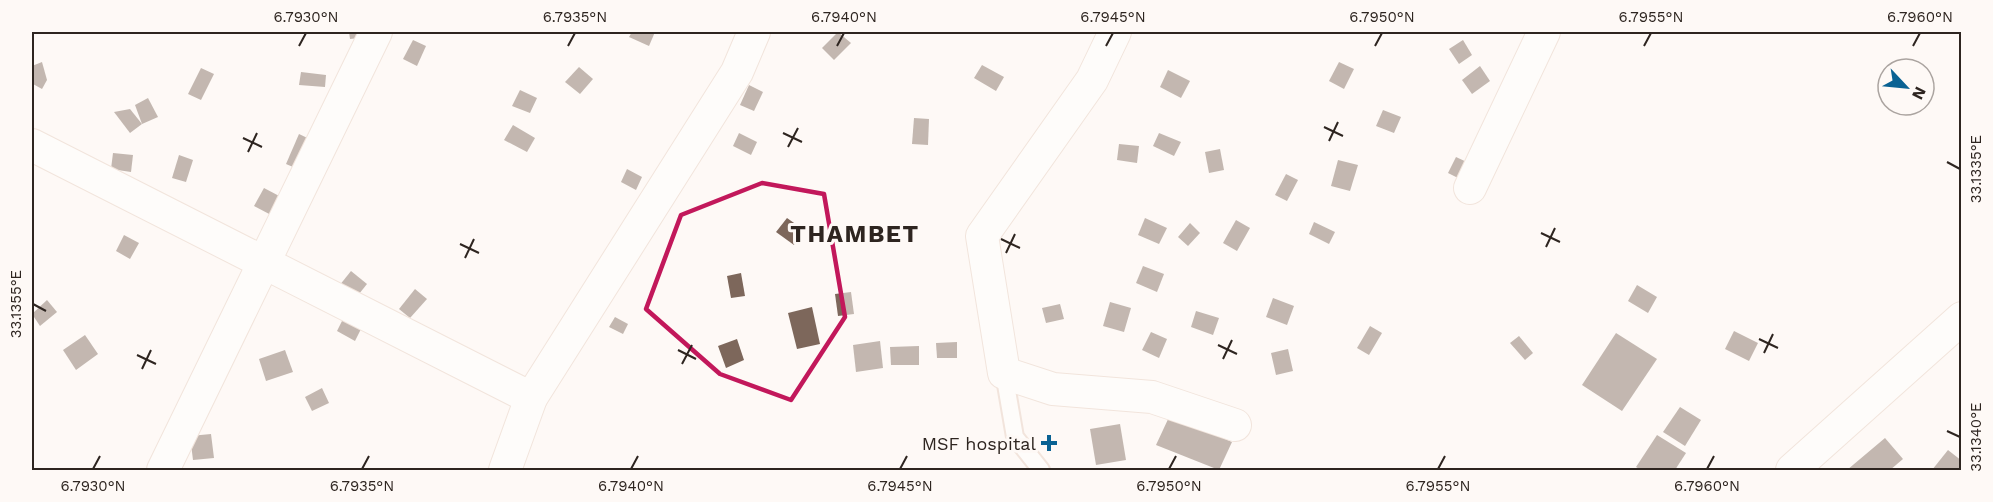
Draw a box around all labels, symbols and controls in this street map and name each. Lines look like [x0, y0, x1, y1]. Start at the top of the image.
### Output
text: 6.7930°N [273, 8, 339, 26]
text: 6.7935°N [543, 8, 607, 26]
text: 6.7940°N [811, 8, 877, 26]
text: 6.7945°N [1080, 8, 1146, 26]
text: 6.7950°N [1349, 8, 1415, 26]
text: 6.7955°N [1619, 8, 1683, 26]
text: 6.7960°N [1887, 8, 1953, 26]
north arrow [1876, 57, 1936, 117]
text: N [1908, 84, 1930, 103]
text: 33.1335°E [1967, 135, 1985, 203]
district label: THAMBET [790, 220, 920, 248]
text: 33.1355°E [7, 270, 25, 338]
text: 33.1340°E [1967, 402, 1985, 472]
place label: MSF hospital [922, 433, 1036, 454]
marker: MSF hospital [1040, 434, 1058, 452]
text: 6.7930°N [60, 477, 126, 495]
text: 6.7935°N [330, 477, 394, 495]
text: 6.7940°N [598, 477, 664, 495]
text: 6.7945°N [867, 477, 933, 495]
text: 6.7950°N [1136, 477, 1202, 495]
text: 6.7955°N [1406, 477, 1470, 495]
text: 6.7960°N [1674, 477, 1740, 495]

